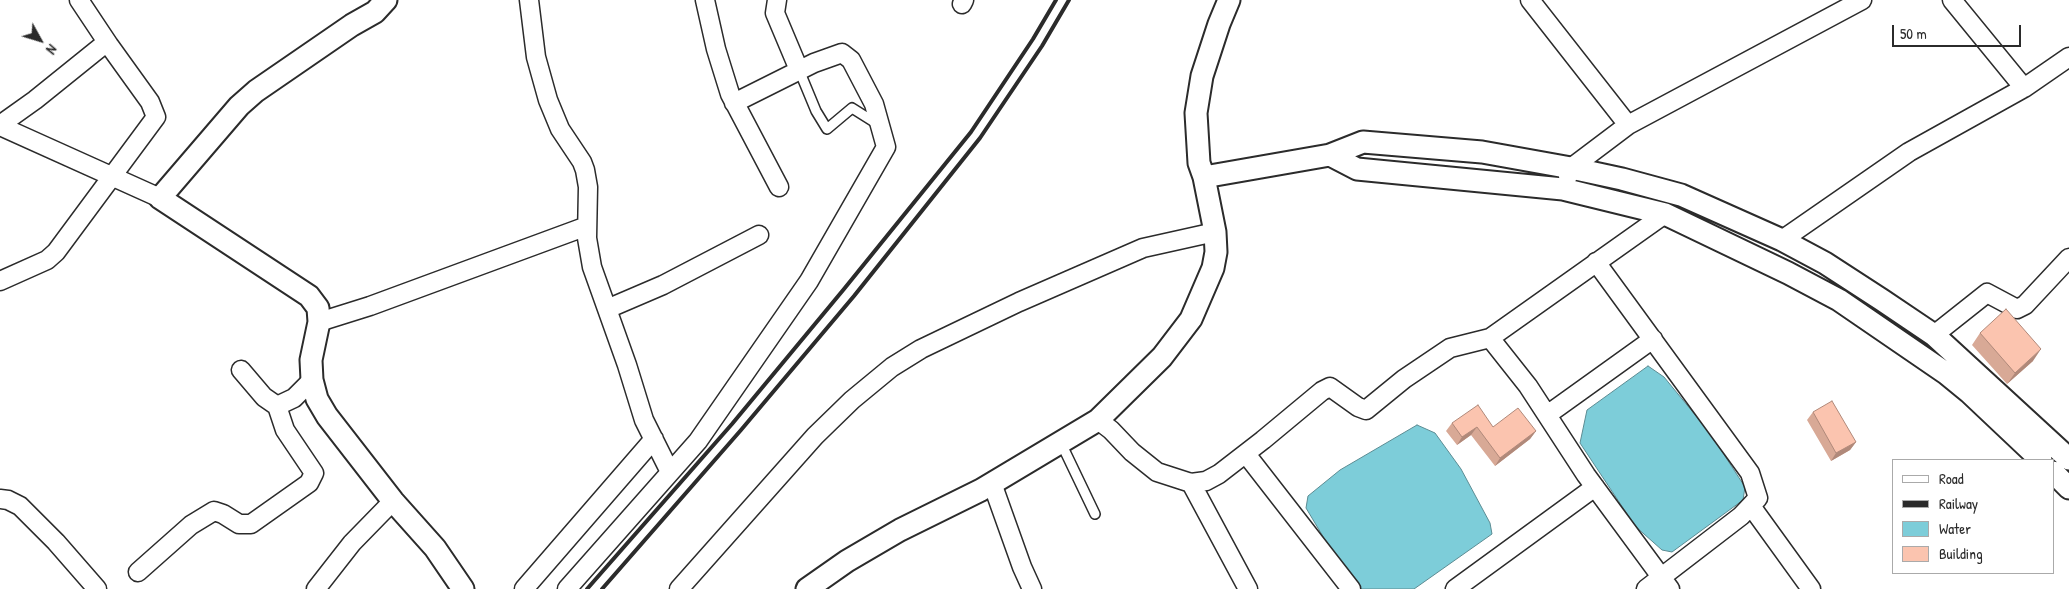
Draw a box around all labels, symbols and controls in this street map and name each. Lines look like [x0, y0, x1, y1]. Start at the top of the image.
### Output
north arrow [15, 15, 65, 65]
scale bar [1894, 15, 2023, 47]
text: 50 m [1900, 23, 1927, 44]
text: N [42, 41, 62, 59]
legend [1892, 459, 2054, 574]
text: Road [1939, 468, 1964, 489]
text: Railway [1939, 493, 1978, 514]
text: Water [1939, 518, 1971, 539]
text: Building [1939, 543, 1983, 564]

